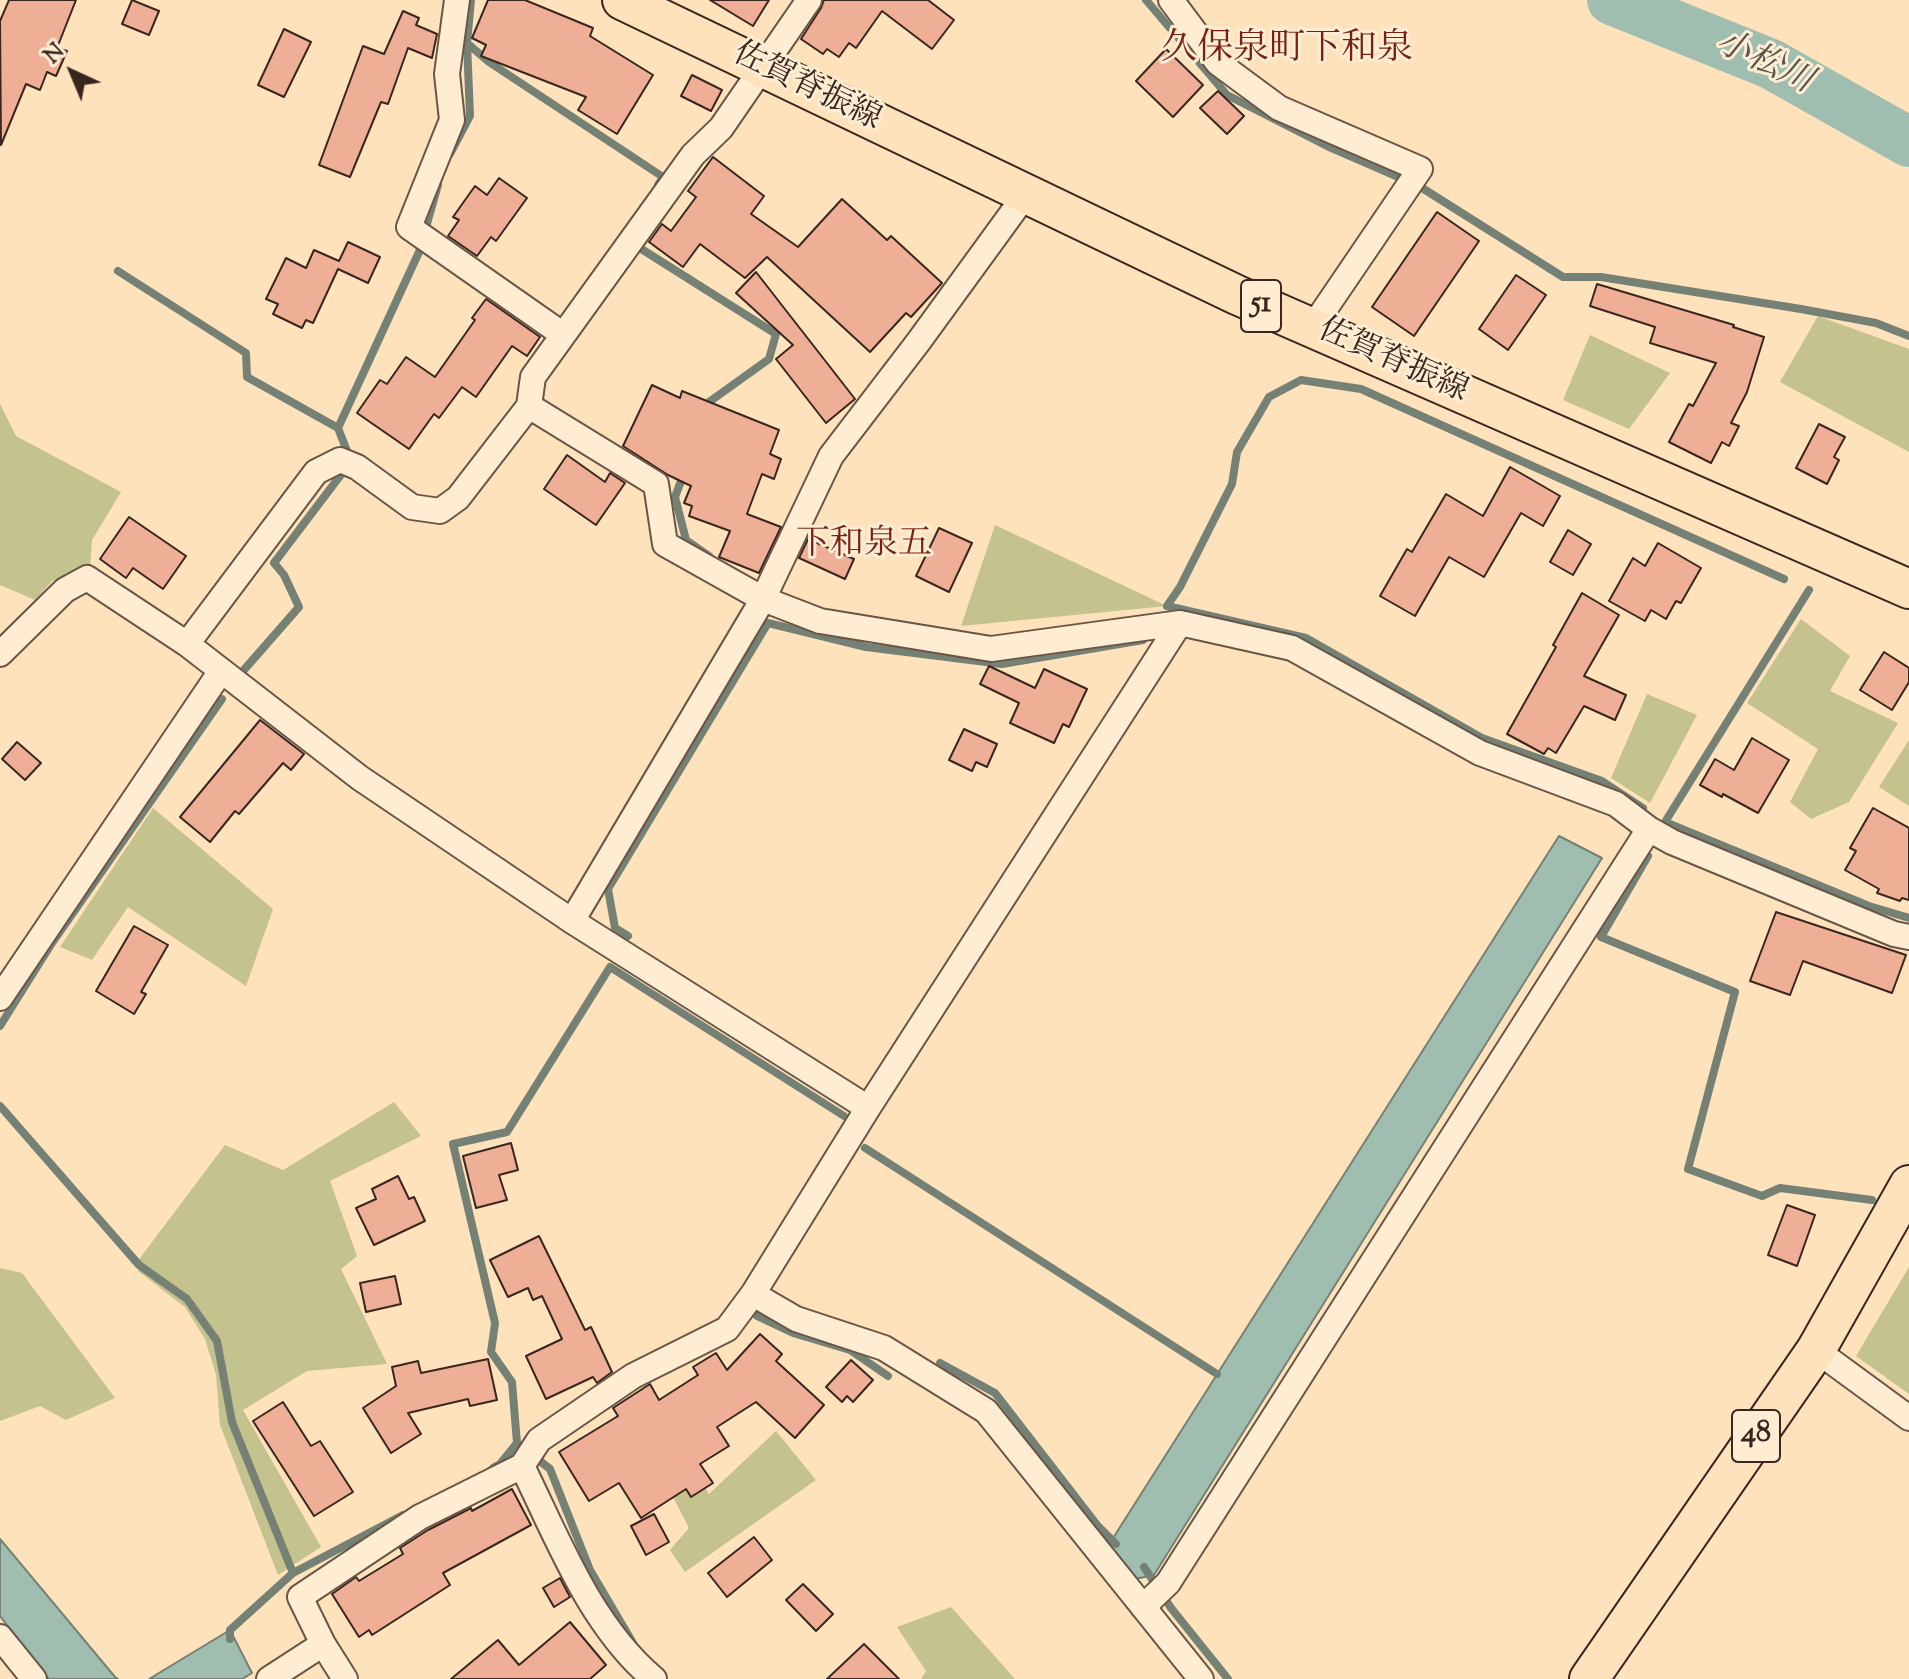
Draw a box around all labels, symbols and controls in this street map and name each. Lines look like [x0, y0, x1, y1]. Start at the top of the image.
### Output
water label: 小松川 [1708, 25, 1818, 105]
district label: 久保泉町下和泉 [1161, 30, 1413, 74]
north arrow [32, 32, 112, 112]
text: N [38, 37, 73, 72]
street label: 佐賀脊振線 [726, 37, 886, 141]
road number: 51 [1241, 280, 1281, 332]
street label: 佐賀脊振線 [1311, 313, 1473, 413]
district label: 下和泉五 [796, 527, 932, 567]
road number: 48 [1732, 1410, 1780, 1462]

